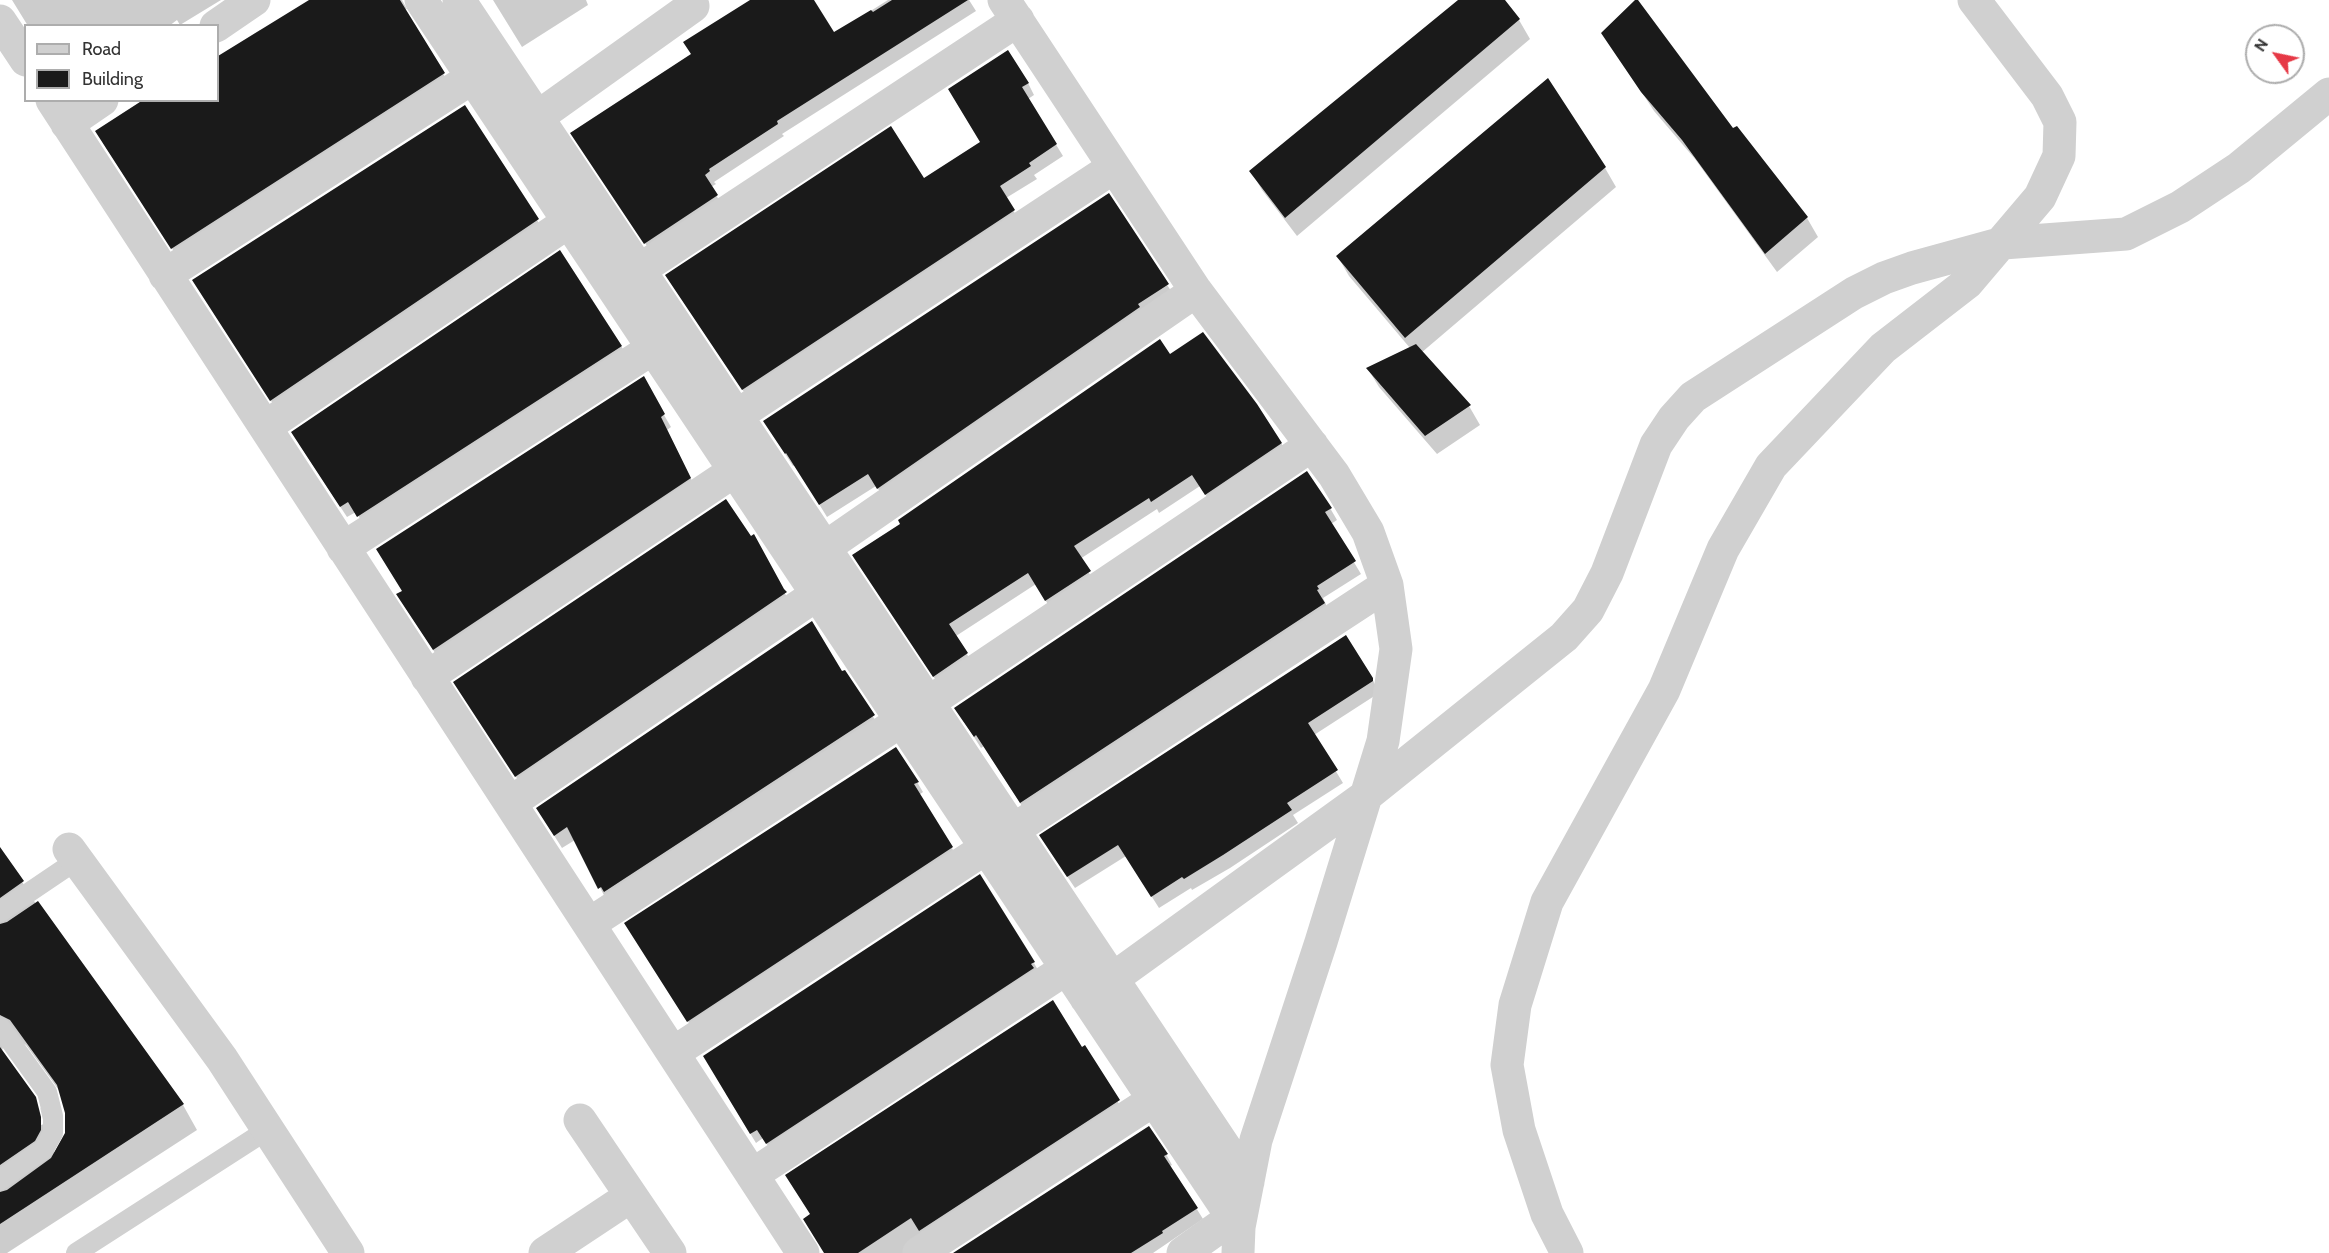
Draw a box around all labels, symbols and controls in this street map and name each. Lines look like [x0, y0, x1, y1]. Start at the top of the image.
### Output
legend [24, 24, 219, 102]
north arrow [2245, 24, 2305, 84]
text: N [2250, 35, 2272, 55]
text: Road [82, 38, 121, 60]
text: Building [82, 68, 143, 90]

